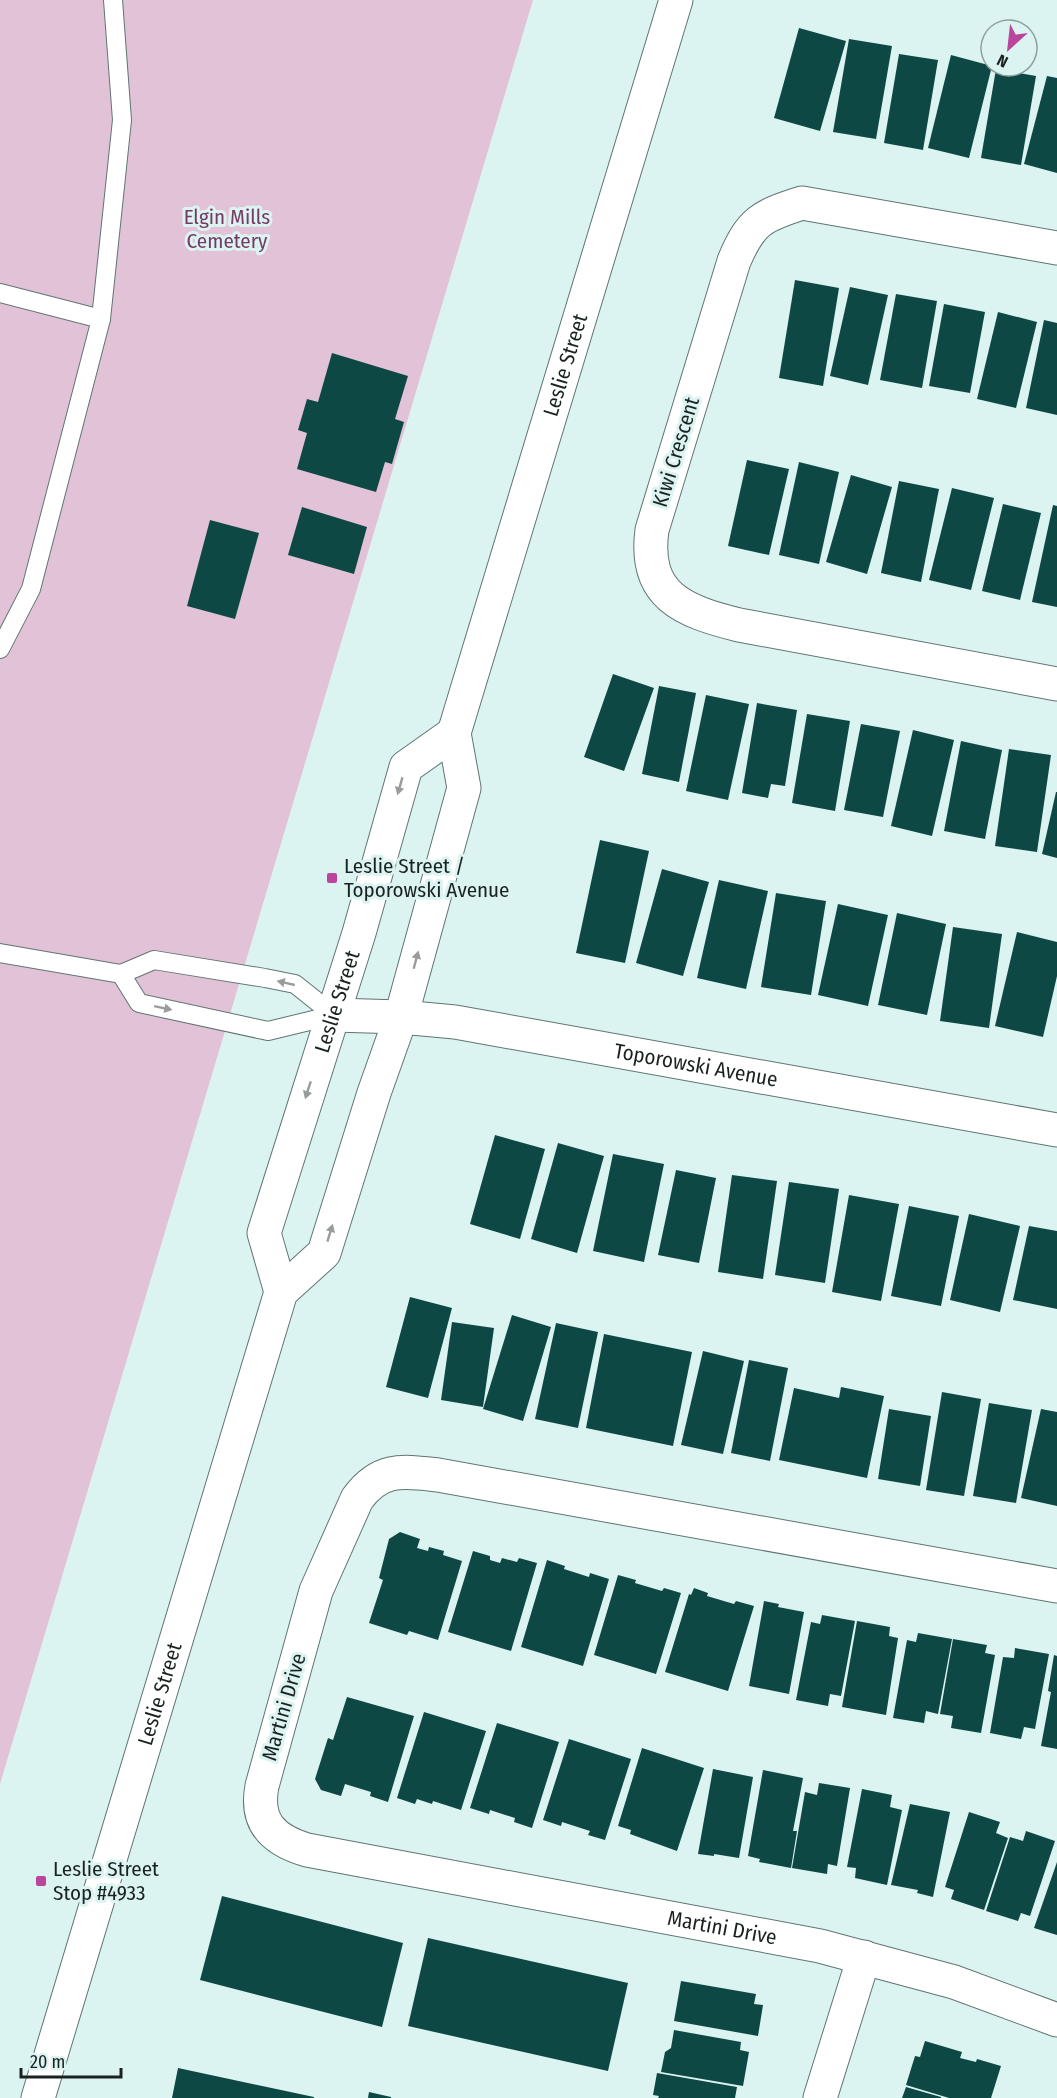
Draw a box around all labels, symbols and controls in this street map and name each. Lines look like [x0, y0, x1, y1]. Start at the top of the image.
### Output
north arrow [979, 18, 1039, 78]
text: N [994, 50, 1011, 72]
park label: Elgin Mills Cemetery [184, 204, 270, 254]
street label: Leslie Street [538, 310, 593, 420]
street label: Kiwi Crescent [647, 394, 705, 510]
one-way arrow [395, 777, 404, 795]
place label: Leslie Street / Toporowski Avenue [344, 853, 509, 903]
marker: Leslie Street / Toporowski Avenue [325, 871, 339, 885]
street label: Leslie Street [309, 947, 366, 1056]
one-way arrow [411, 951, 421, 969]
one-way arrow [277, 977, 295, 987]
one-way arrow [153, 1004, 172, 1014]
street label: Toporowski Avenue [612, 1038, 780, 1093]
one-way arrow [303, 1081, 312, 1099]
one-way arrow [326, 1224, 335, 1242]
street label: Leslie Street [132, 1639, 188, 1748]
street label: Martini Drive [256, 1650, 312, 1764]
place label: Leslie Street Stop #4933 [53, 1856, 159, 1906]
marker: Leslie Street Stop #4933 [34, 1874, 48, 1888]
street label: Martini Drive [665, 1905, 779, 1951]
scale bar [21, 2041, 122, 2079]
text: 20 m [30, 2051, 65, 2073]

